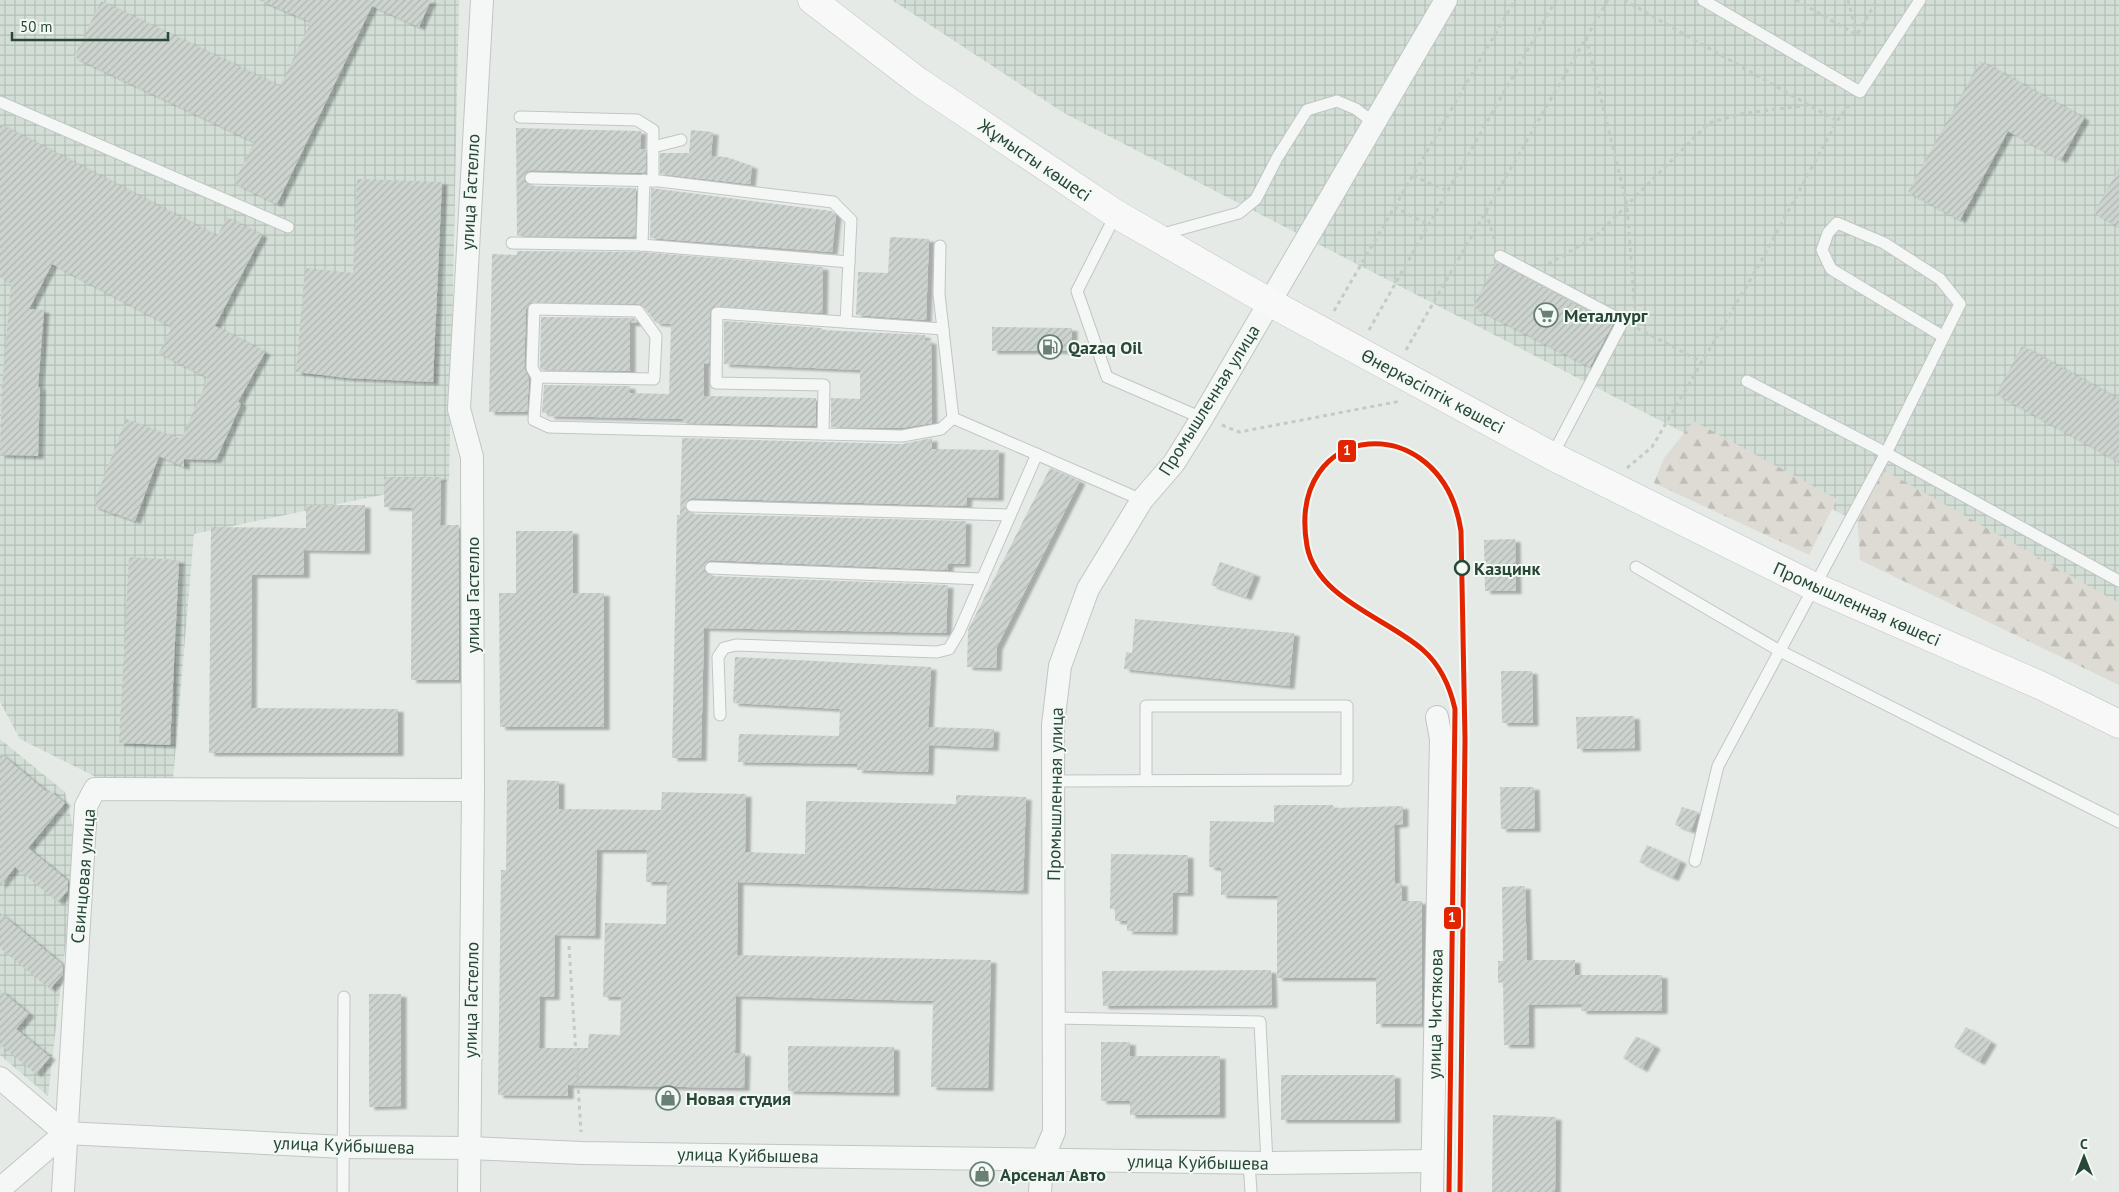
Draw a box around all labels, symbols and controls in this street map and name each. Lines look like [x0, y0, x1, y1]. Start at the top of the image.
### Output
scale bar [12, 10, 169, 42]
text: 50 m [20, 17, 53, 36]
street label: Жұмысты көшесі [973, 113, 1096, 206]
street label: улица Гастелло [455, 133, 485, 251]
supermarket icon: Металлург [1533, 302, 1559, 328]
place label: Металлург [1564, 304, 1648, 327]
street label: Промышленная улица [1153, 320, 1265, 480]
fuel station icon: Qazaq Oil [1037, 334, 1063, 360]
place label: Qazaq Oil [1068, 336, 1143, 359]
street label: Өнеркәсіптік көшесі [1357, 343, 1509, 439]
line badge: 1 [1337, 439, 1357, 463]
text: 1 [1343, 441, 1351, 459]
street label: улица Гастелло [461, 537, 484, 653]
place label: Казцинк [1474, 557, 1540, 580]
street label: Промышленная көшесі [1770, 557, 1944, 651]
marker: Казцинк [1454, 560, 1470, 576]
street label: Промышленная улица [1042, 707, 1068, 881]
street label: Свинцовая улица [66, 808, 100, 944]
line badge: 1 [1443, 906, 1462, 930]
text: 1 [1448, 908, 1456, 926]
street label: улица Гастелло [458, 941, 484, 1059]
street label: улица Чистякова [1422, 948, 1448, 1080]
shop icon: Новая студия [655, 1085, 681, 1111]
place label: Новая студия [686, 1087, 791, 1110]
street label: улица Куйбышева [273, 1131, 415, 1159]
north arrow [2059, 1132, 2109, 1182]
text: С [2080, 1135, 2088, 1153]
street label: улица Куйбышева [677, 1142, 819, 1168]
street label: улица Куйбышева [1127, 1149, 1269, 1175]
shop icon: Арсенал Авто [969, 1161, 995, 1187]
place label: Арсенал Авто [1000, 1163, 1106, 1186]

